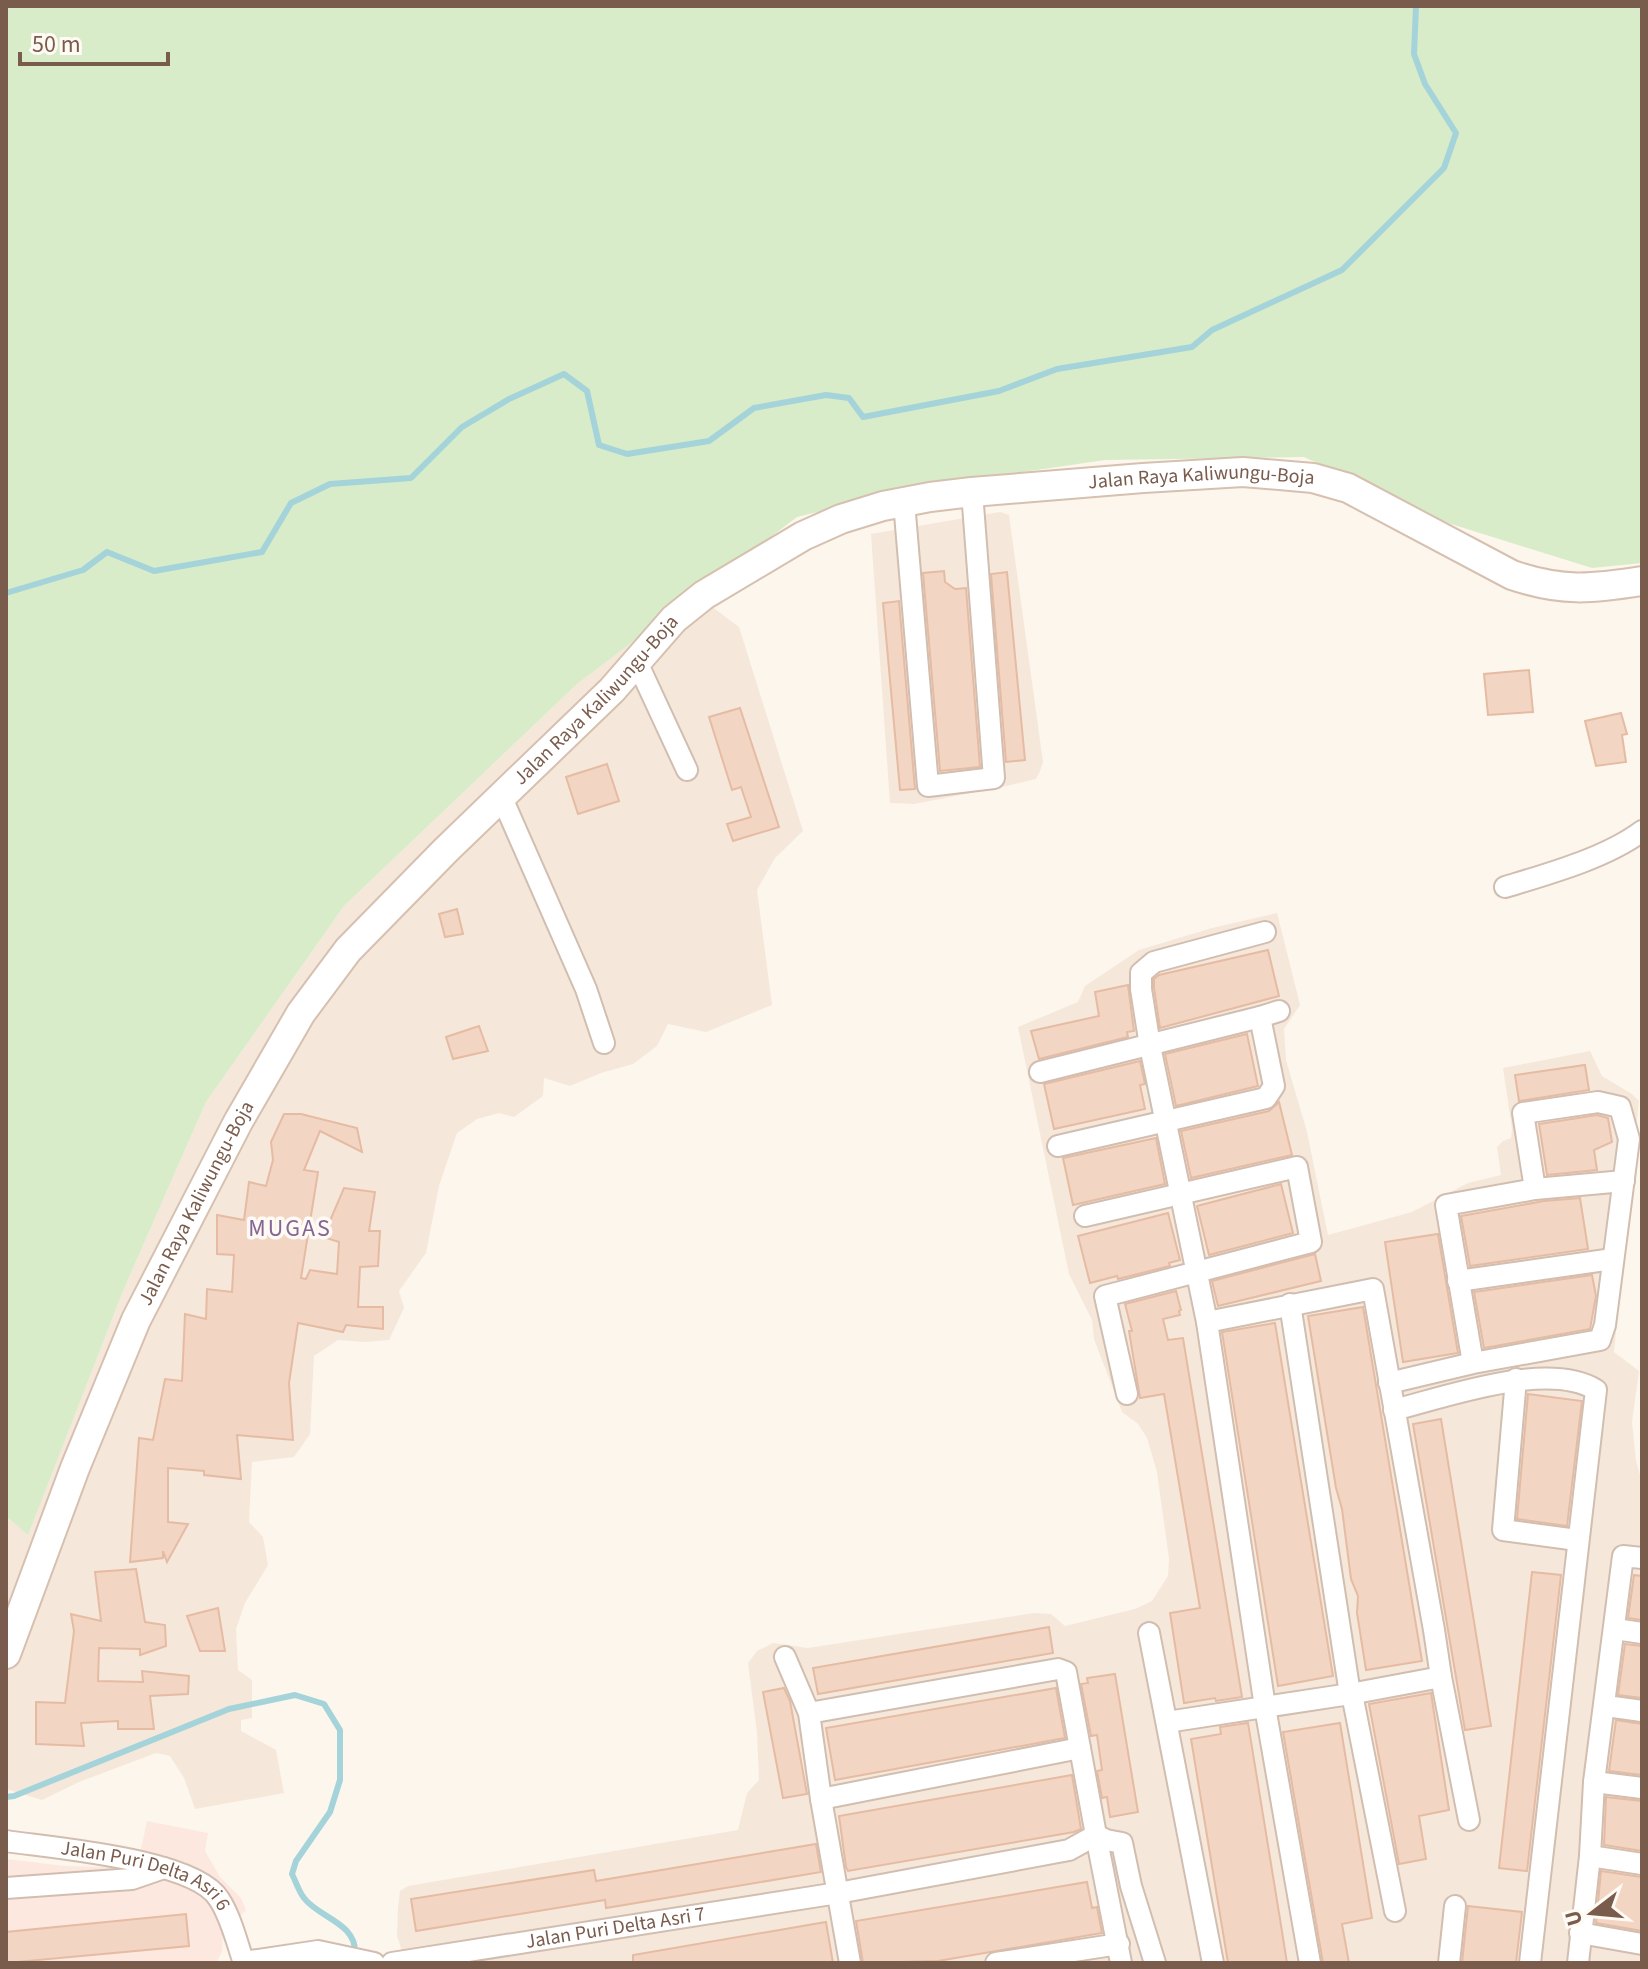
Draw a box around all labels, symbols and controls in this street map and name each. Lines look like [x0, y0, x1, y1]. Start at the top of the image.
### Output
scale bar [20, 16, 168, 66]
text: 50 m [32, 27, 81, 62]
street label: Jalan Raya Kaliwungu-Boja [1087, 458, 1316, 496]
street label: Jalan Raya Kaliwungu-Boja [507, 609, 685, 792]
street label: Jalan Raya Kaliwungu-Boja [132, 1096, 261, 1310]
district label: MUGAS [248, 1211, 332, 1246]
street label: Jalan Puri Delta Asri 6 [59, 1834, 237, 1916]
north arrow [1552, 1873, 1632, 1953]
street label: Jalan Puri Delta Asri 7 [524, 1900, 707, 1956]
text: U [1556, 1907, 1591, 1930]

